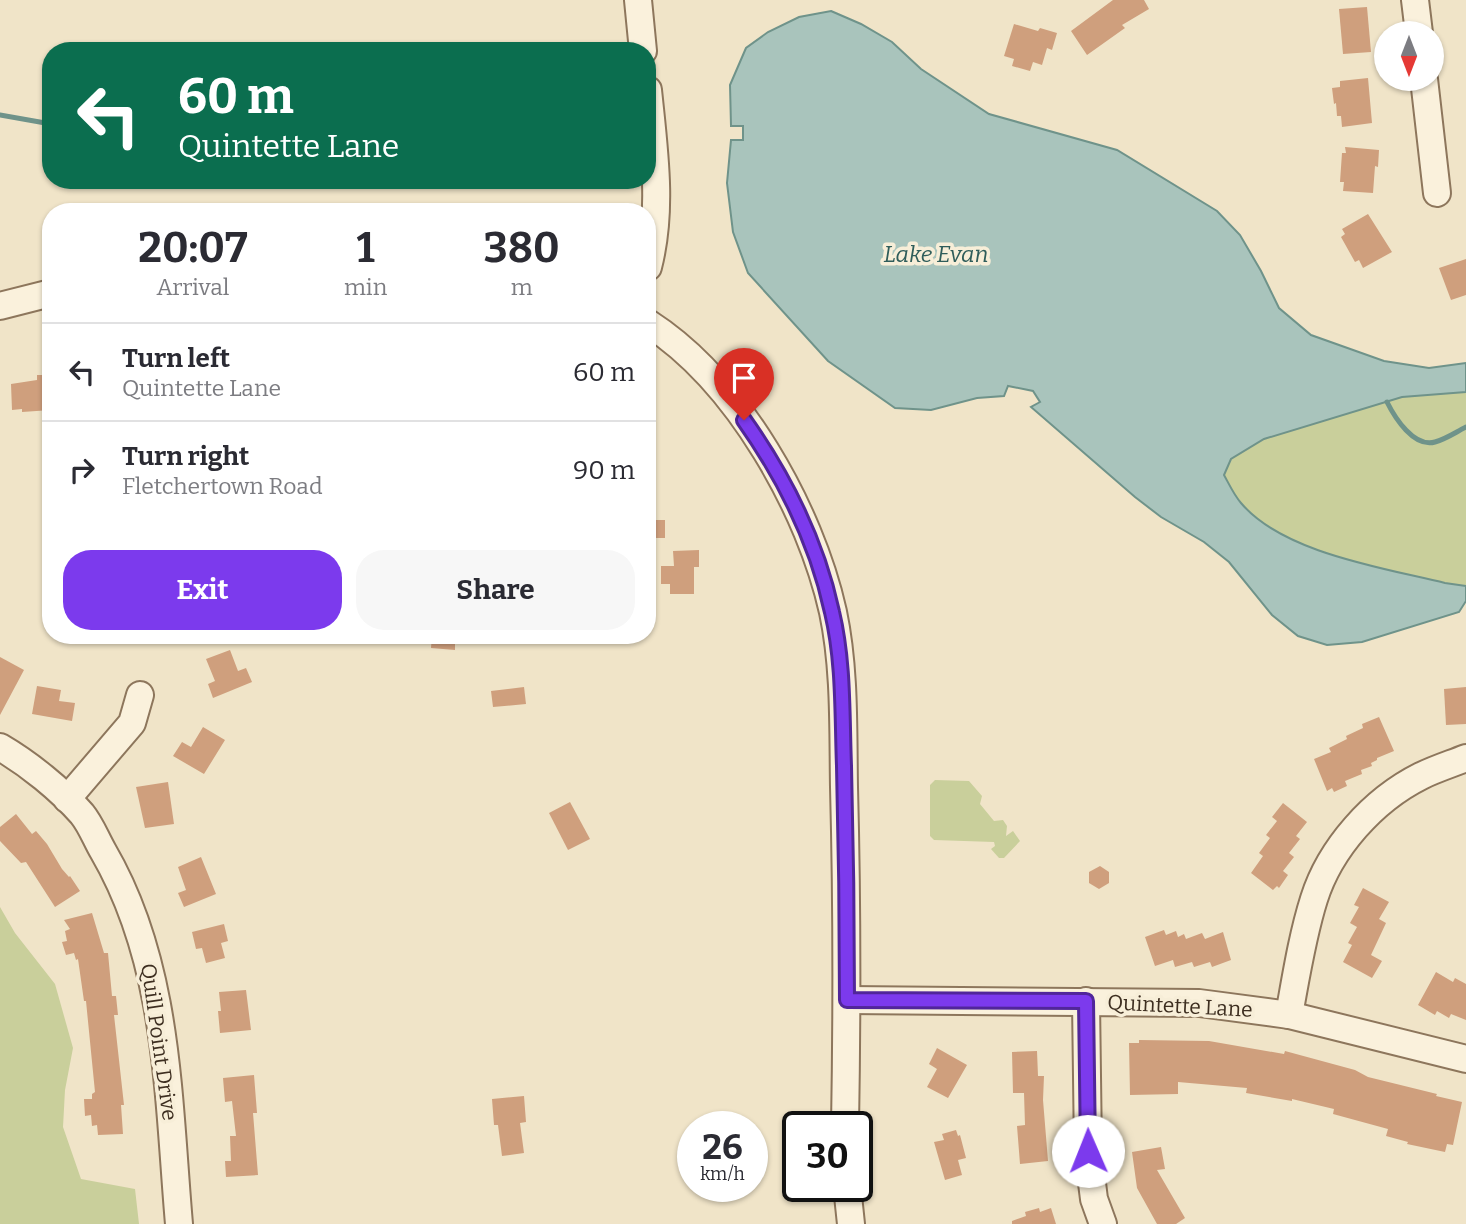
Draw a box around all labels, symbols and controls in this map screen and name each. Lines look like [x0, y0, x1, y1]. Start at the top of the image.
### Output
north arrow [1374, 21, 1444, 91]
map controls [1374, 21, 1444, 91]
text: 60 m [178, 67, 294, 126]
icon: left [63, 70, 154, 161]
text: Quintette Lane [178, 127, 399, 165]
text: 20:07 [138, 223, 248, 273]
text: 1 [357, 223, 375, 273]
text: 380 [484, 223, 560, 273]
water label: Lake Evan [883, 240, 989, 268]
text: Arrival [157, 273, 229, 301]
text: min [344, 273, 387, 301]
text: m [511, 273, 533, 301]
text: Turn left [122, 343, 230, 374]
pin [714, 348, 774, 420]
icon: left [63, 353, 101, 391]
text: 60 m [573, 357, 635, 388]
icon: arrive [725, 359, 763, 397]
text: Quintette Lane [122, 374, 281, 402]
text: Turn right [122, 441, 249, 472]
icon: right [63, 451, 101, 489]
text: 90 m [573, 455, 635, 486]
text: Fletchertown Road [122, 472, 323, 500]
button: Exit [63, 550, 342, 630]
button: Share [356, 550, 635, 630]
street label: Quill Point Drive [135, 962, 183, 1122]
street label: Quintette Lane [1107, 989, 1253, 1023]
speed limit sign: 30 [782, 1111, 873, 1202]
position arrow [1051, 1114, 1125, 1188]
text: 26 [702, 1126, 743, 1168]
text: km/h [700, 1163, 745, 1185]

